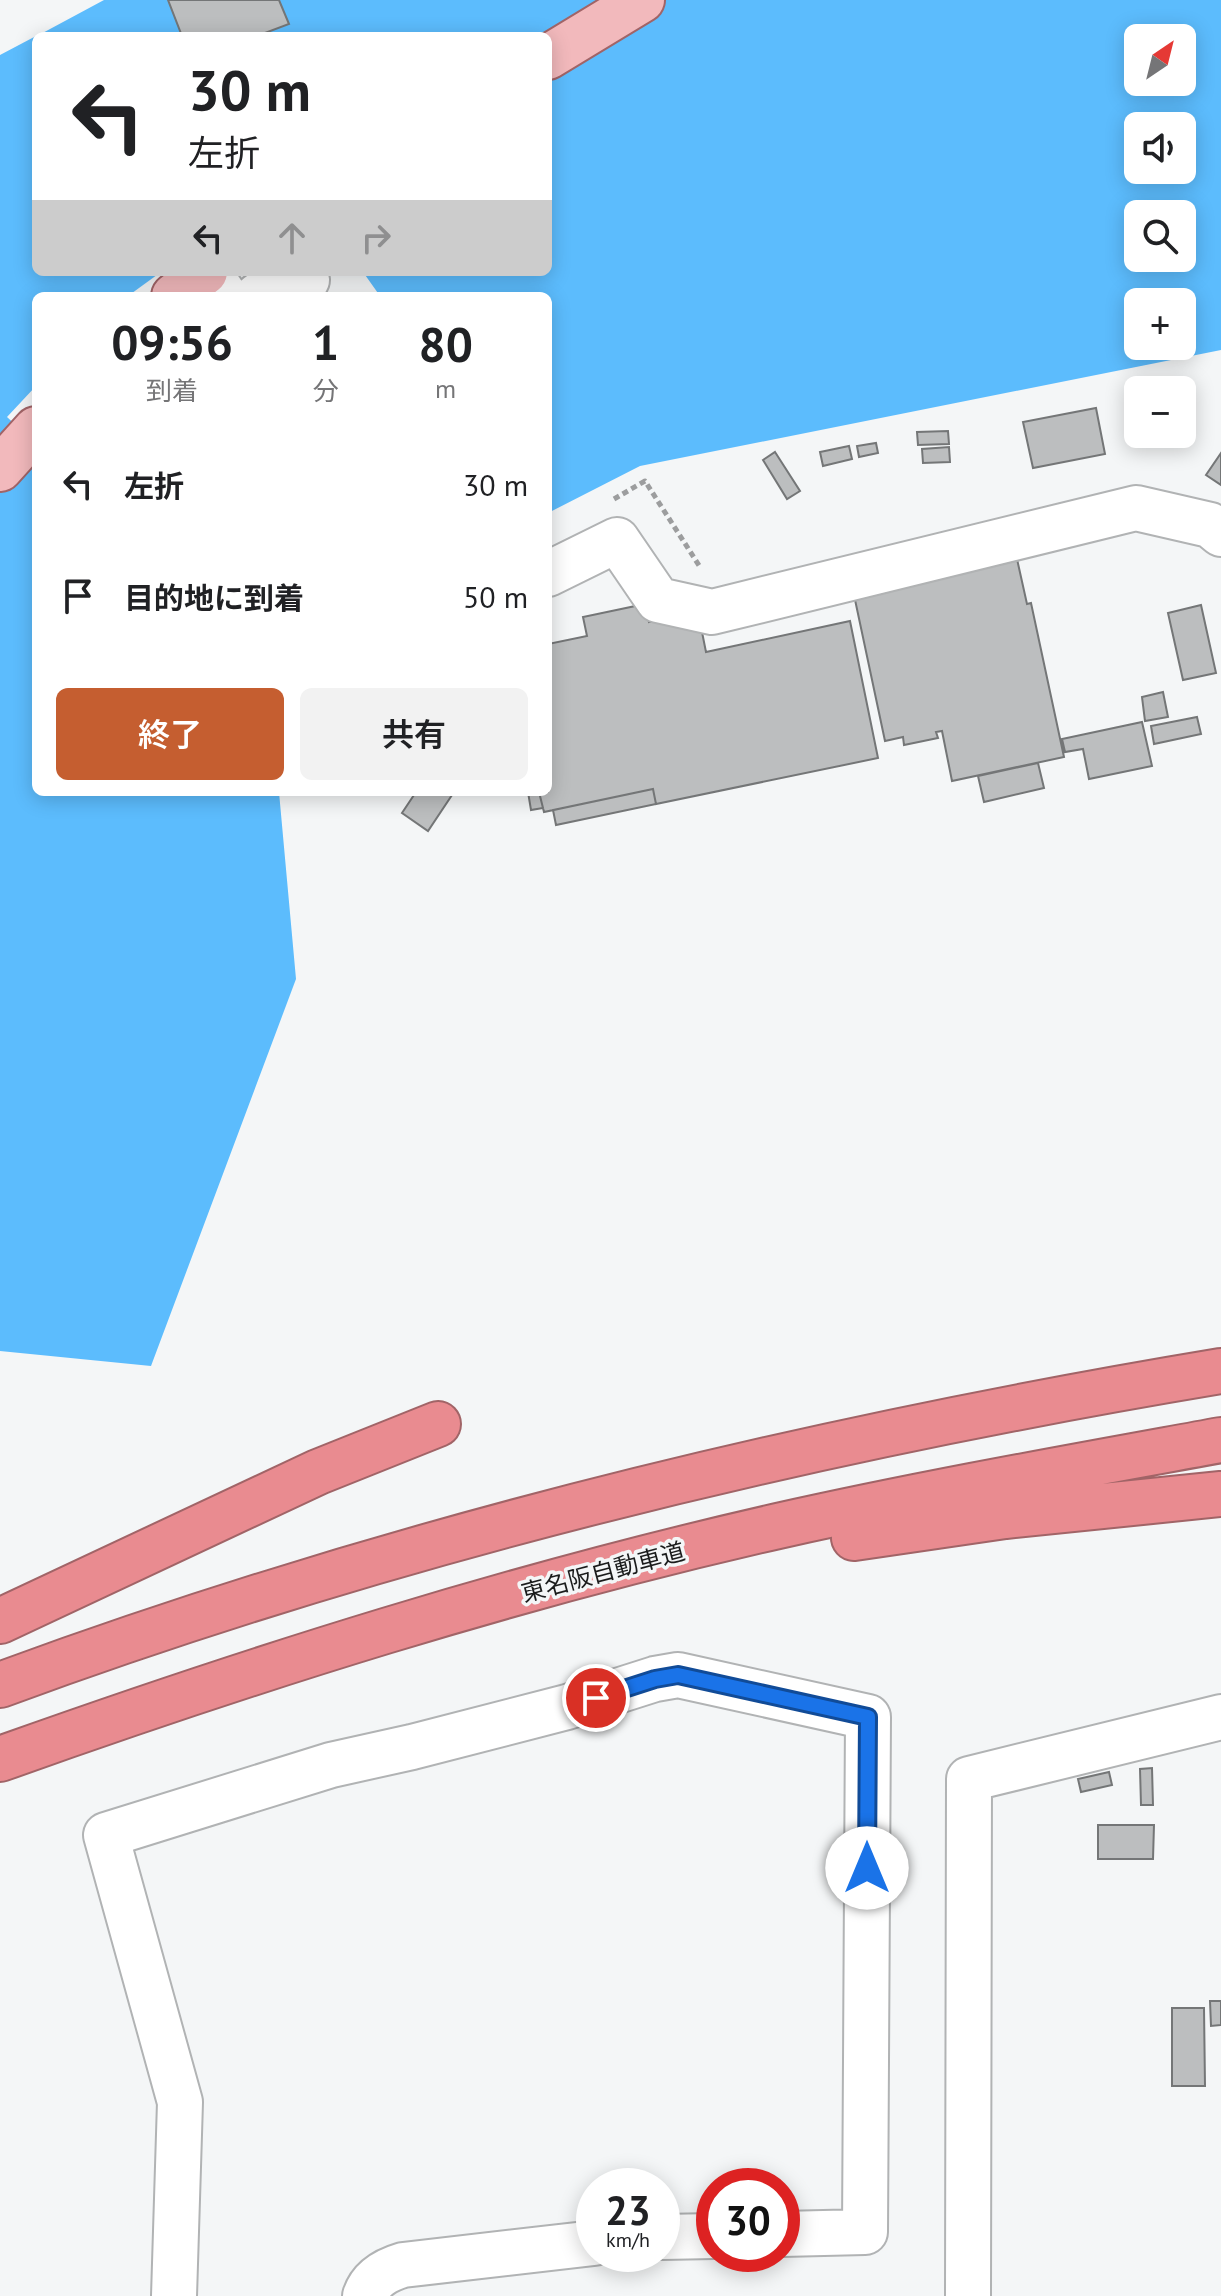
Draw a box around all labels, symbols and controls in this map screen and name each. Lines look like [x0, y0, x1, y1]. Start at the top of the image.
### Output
north arrow [1124, 24, 1196, 96]
map controls [1124, 24, 1196, 448]
text: 30 m [188, 54, 311, 126]
icon: left [56, 64, 160, 168]
button: sound [1124, 112, 1196, 184]
text: 左折 [188, 129, 260, 176]
button: search [1124, 200, 1196, 272]
icon: left [186, 216, 230, 260]
icon: ahead [270, 216, 314, 260]
icon: right [354, 216, 398, 260]
button: + [1124, 288, 1196, 360]
text: 09:56 [111, 311, 233, 373]
text: 1 [312, 311, 339, 373]
text: 80 [418, 313, 473, 375]
text: m [435, 372, 456, 405]
text: 到着 [146, 374, 198, 407]
text: 分 [313, 374, 339, 407]
button: − [1124, 376, 1196, 448]
icon: left [56, 462, 100, 506]
text: 30 m [463, 465, 528, 504]
text: 左折 [124, 466, 184, 505]
icon: arrive [56, 574, 100, 618]
text: 50 m [463, 577, 528, 616]
text: 目的地に到着 [124, 578, 304, 617]
button: 終了 [56, 688, 284, 780]
button: 共有 [300, 688, 528, 780]
street label: 東名阪自動車道 [518, 1535, 688, 1609]
pin [562, 1664, 630, 1732]
icon: arrive [574, 1676, 618, 1720]
position arrow [825, 1826, 909, 1910]
speed limit sign: 30 [696, 2168, 800, 2272]
text: 23 [605, 2184, 651, 2236]
text: km/h [606, 2227, 650, 2253]

